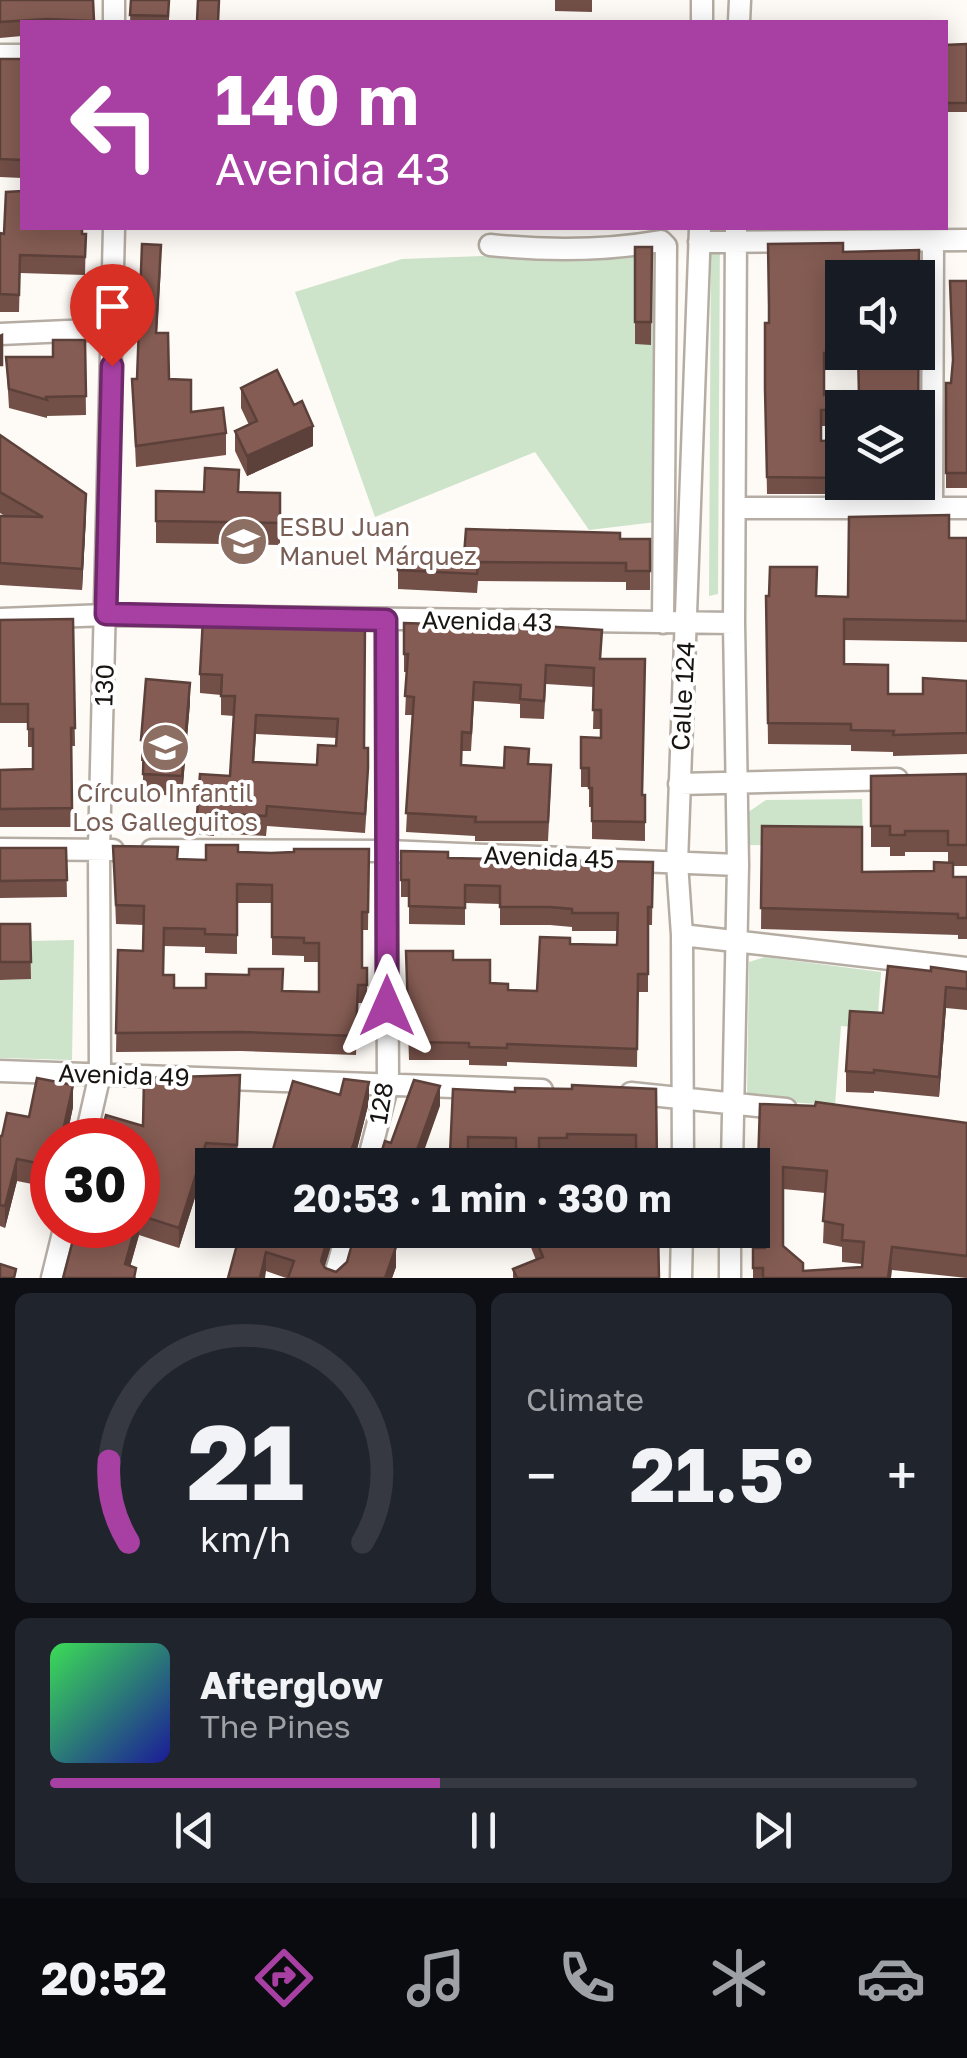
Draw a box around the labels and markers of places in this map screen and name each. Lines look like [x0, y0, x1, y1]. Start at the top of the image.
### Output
pin [70, 264, 155, 367]
place label: ESBU Juan Manuel Márquez [279, 511, 477, 571]
school or university icon: ESBU Juan Manuel Márquez [218, 515, 270, 567]
school or university icon: Círculo Infantil Los Galleguitos [139, 721, 191, 773]
place label: Círculo Infantil Los Galleguitos [72, 777, 258, 837]

